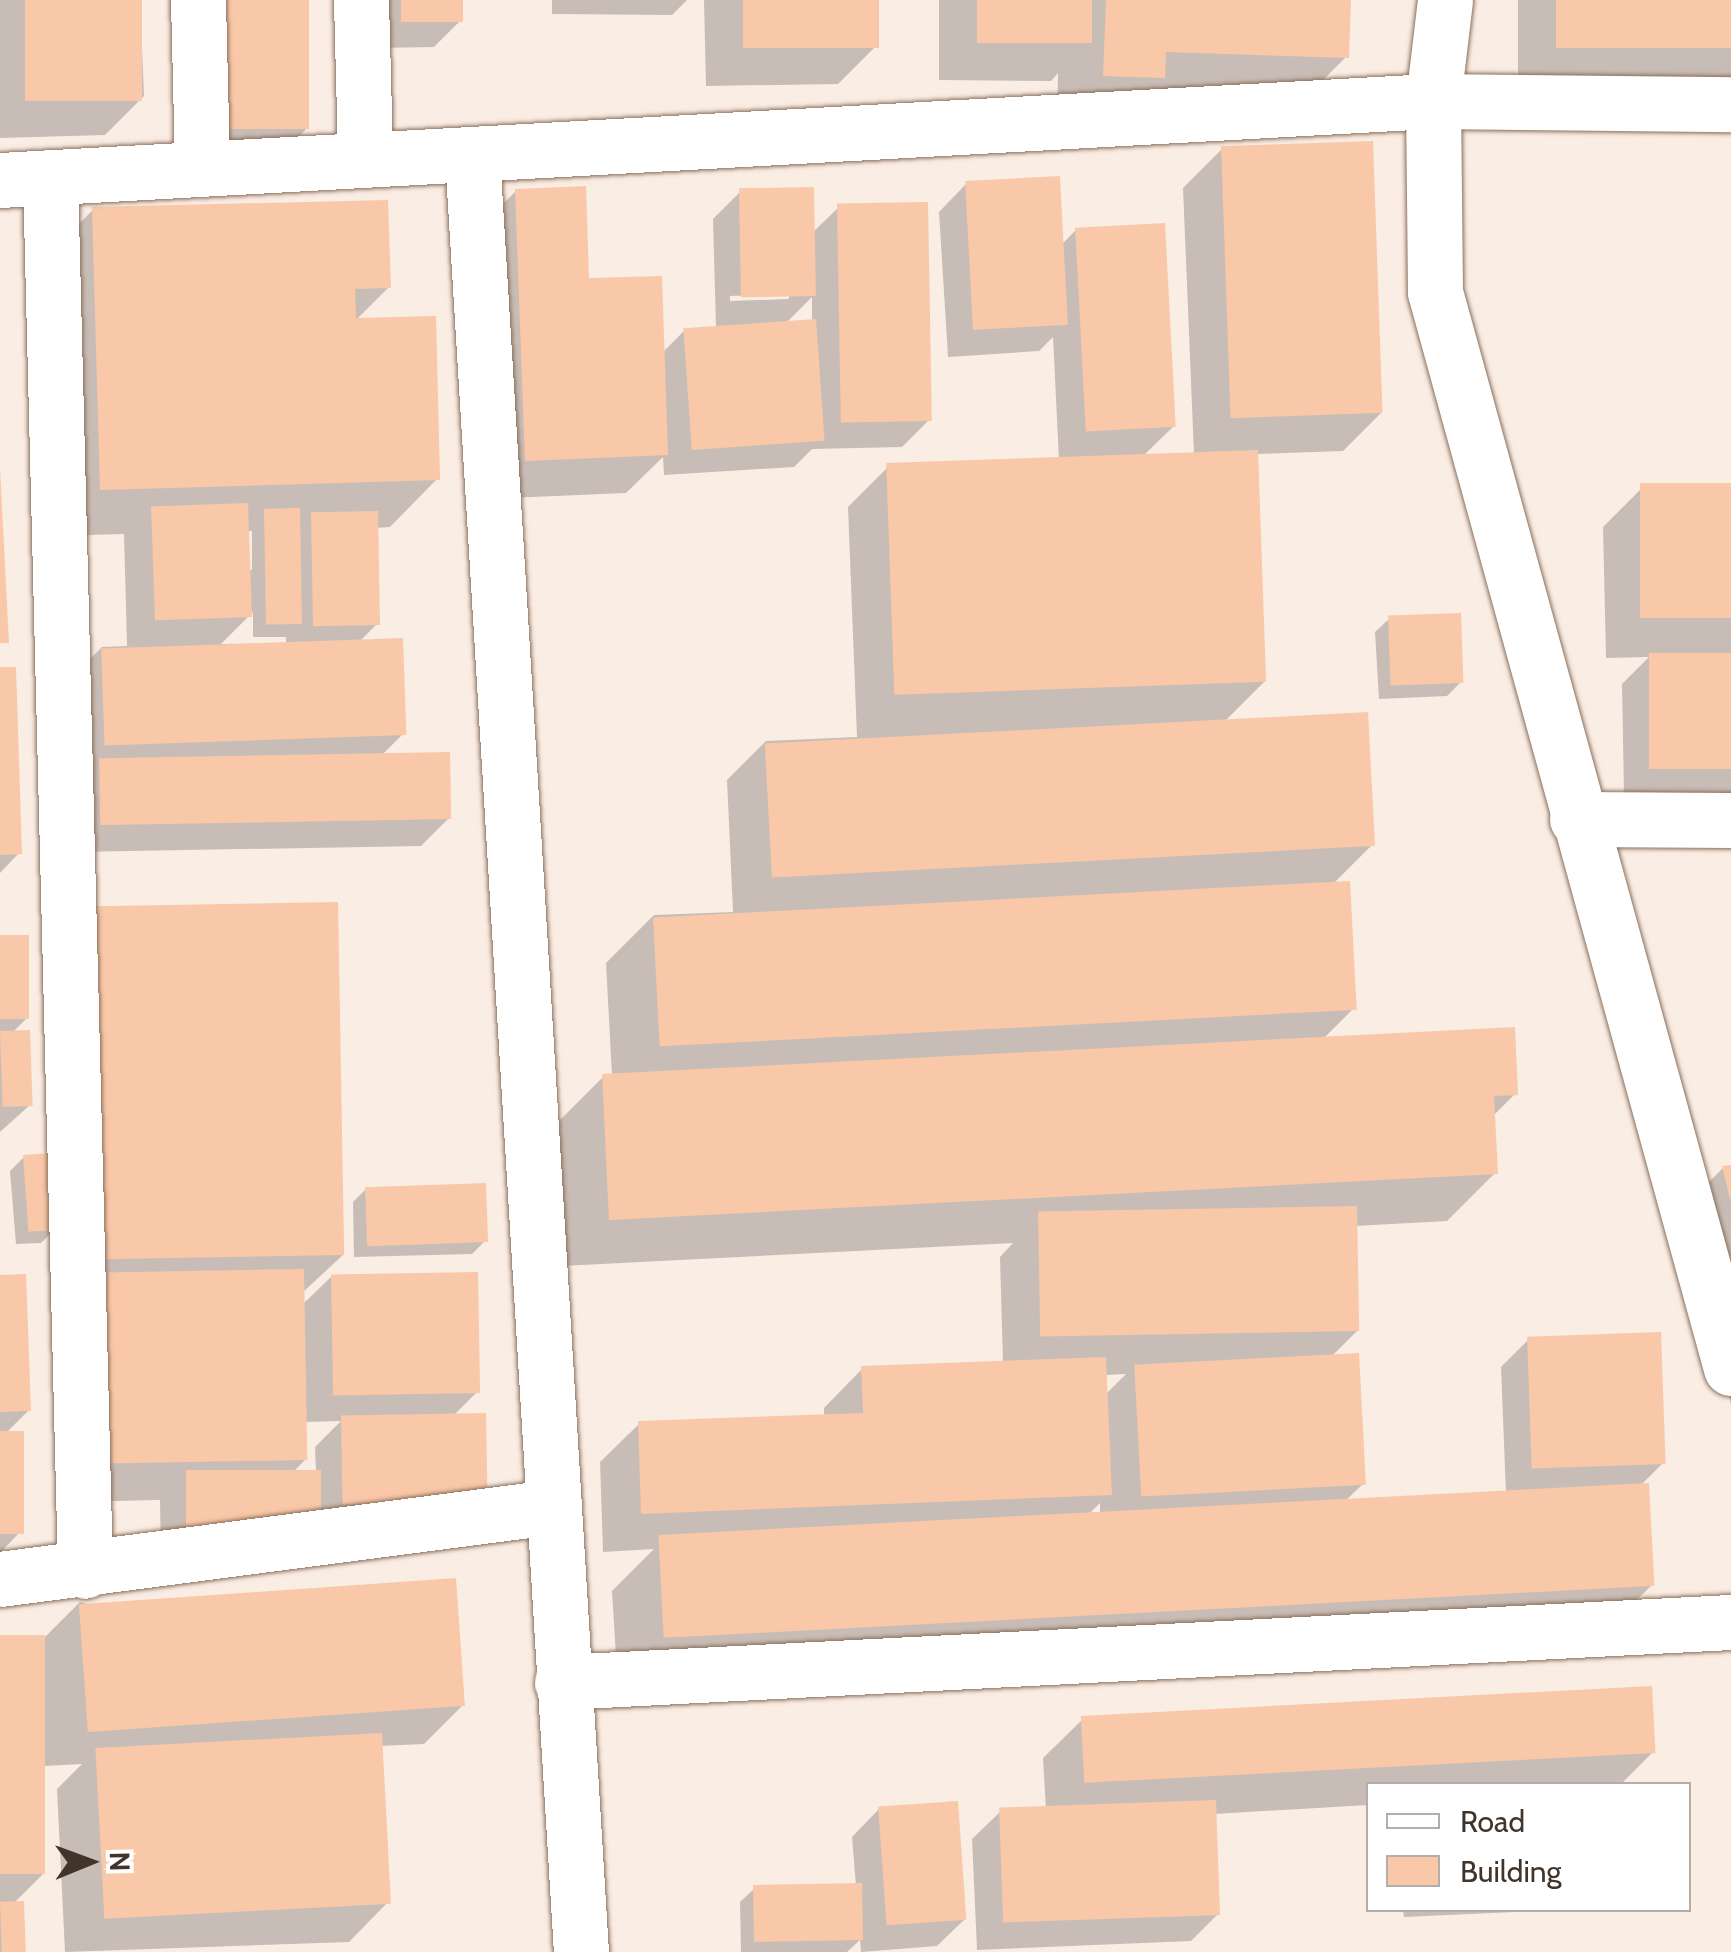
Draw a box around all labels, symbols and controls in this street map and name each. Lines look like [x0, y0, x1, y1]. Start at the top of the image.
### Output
legend [1366, 1782, 1691, 1912]
text: Road [1460, 1803, 1525, 1840]
north arrow [40, 1812, 140, 1912]
text: N [103, 1851, 137, 1872]
text: Building [1460, 1853, 1562, 1890]

